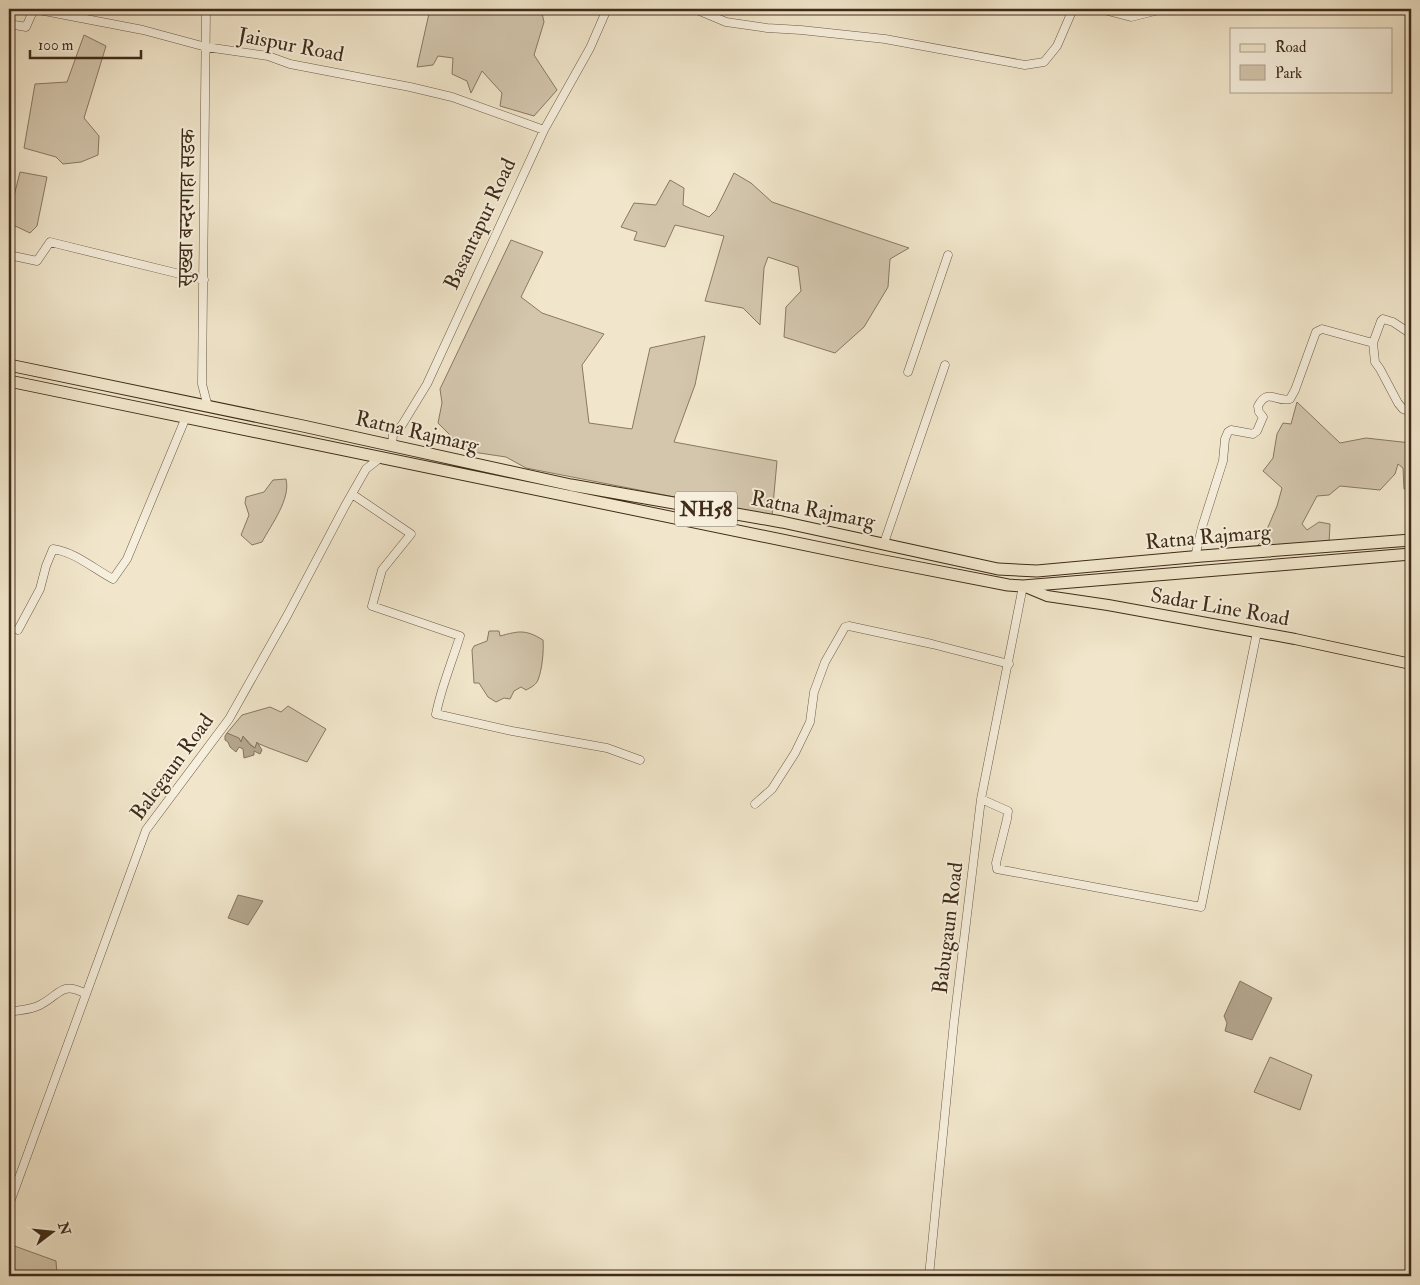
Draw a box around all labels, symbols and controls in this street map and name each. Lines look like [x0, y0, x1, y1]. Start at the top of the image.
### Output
street label: Jaispur Road [235, 21, 347, 69]
scale bar [30, 28, 141, 60]
legend [1230, 28, 1392, 92]
text: 100 m [38, 36, 74, 55]
text: Road [1275, 38, 1307, 57]
text: Park [1275, 64, 1302, 83]
street label: सुख्खा बन्दरगाहा सडक [172, 128, 202, 288]
street label: Basantapur Road [438, 153, 523, 294]
street label: Ratna Rajmarg [353, 405, 482, 459]
street label: Ratna Rajmarg [749, 485, 878, 535]
road number: NH58 [675, 492, 737, 526]
street label: Ratna Rajmarg [1144, 518, 1273, 556]
street label: Sadar Line Road [1149, 582, 1292, 633]
street label: Balegaun Road [124, 708, 220, 826]
street label: Babugaun Road [927, 860, 970, 995]
north arrow [28, 1208, 78, 1258]
text: N [54, 1219, 74, 1237]

